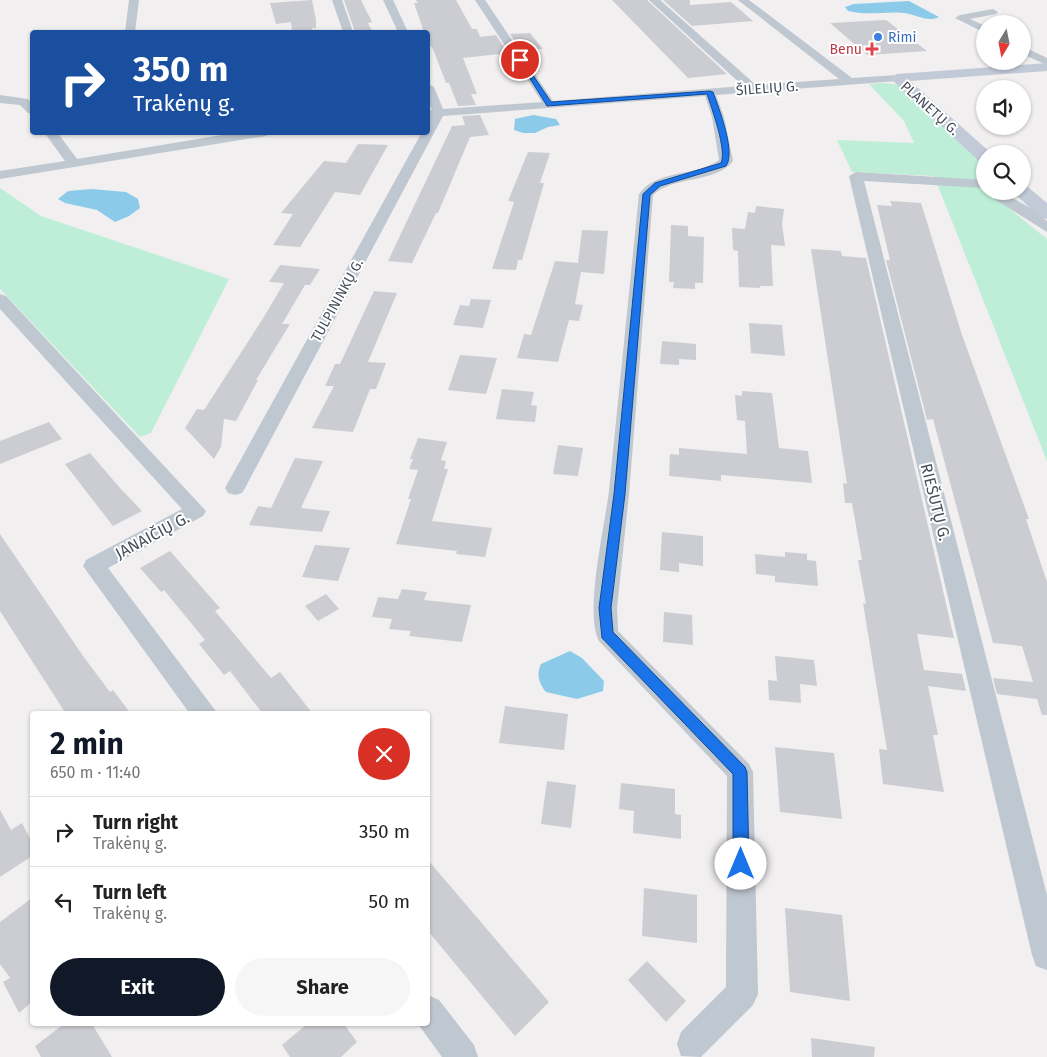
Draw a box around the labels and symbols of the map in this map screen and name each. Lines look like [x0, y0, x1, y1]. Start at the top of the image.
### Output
north arrow [976, 15, 1031, 70]
place label: Rimi [888, 29, 916, 46]
marker: Rimi [872, 31, 884, 43]
pin [499, 39, 541, 81]
place label: Benu [830, 41, 862, 58]
marker: Benu [866, 43, 878, 55]
street label: ŠILELIŲ G. [735, 77, 799, 99]
street label: PLANETŲ G. [897, 78, 962, 139]
street label: TULPININKŲ G. [308, 256, 367, 345]
street label: RIEŠUTŲ G. [917, 461, 955, 543]
street label: JANAIČIŲ G. [111, 507, 193, 563]
position arrow [714, 837, 766, 889]

